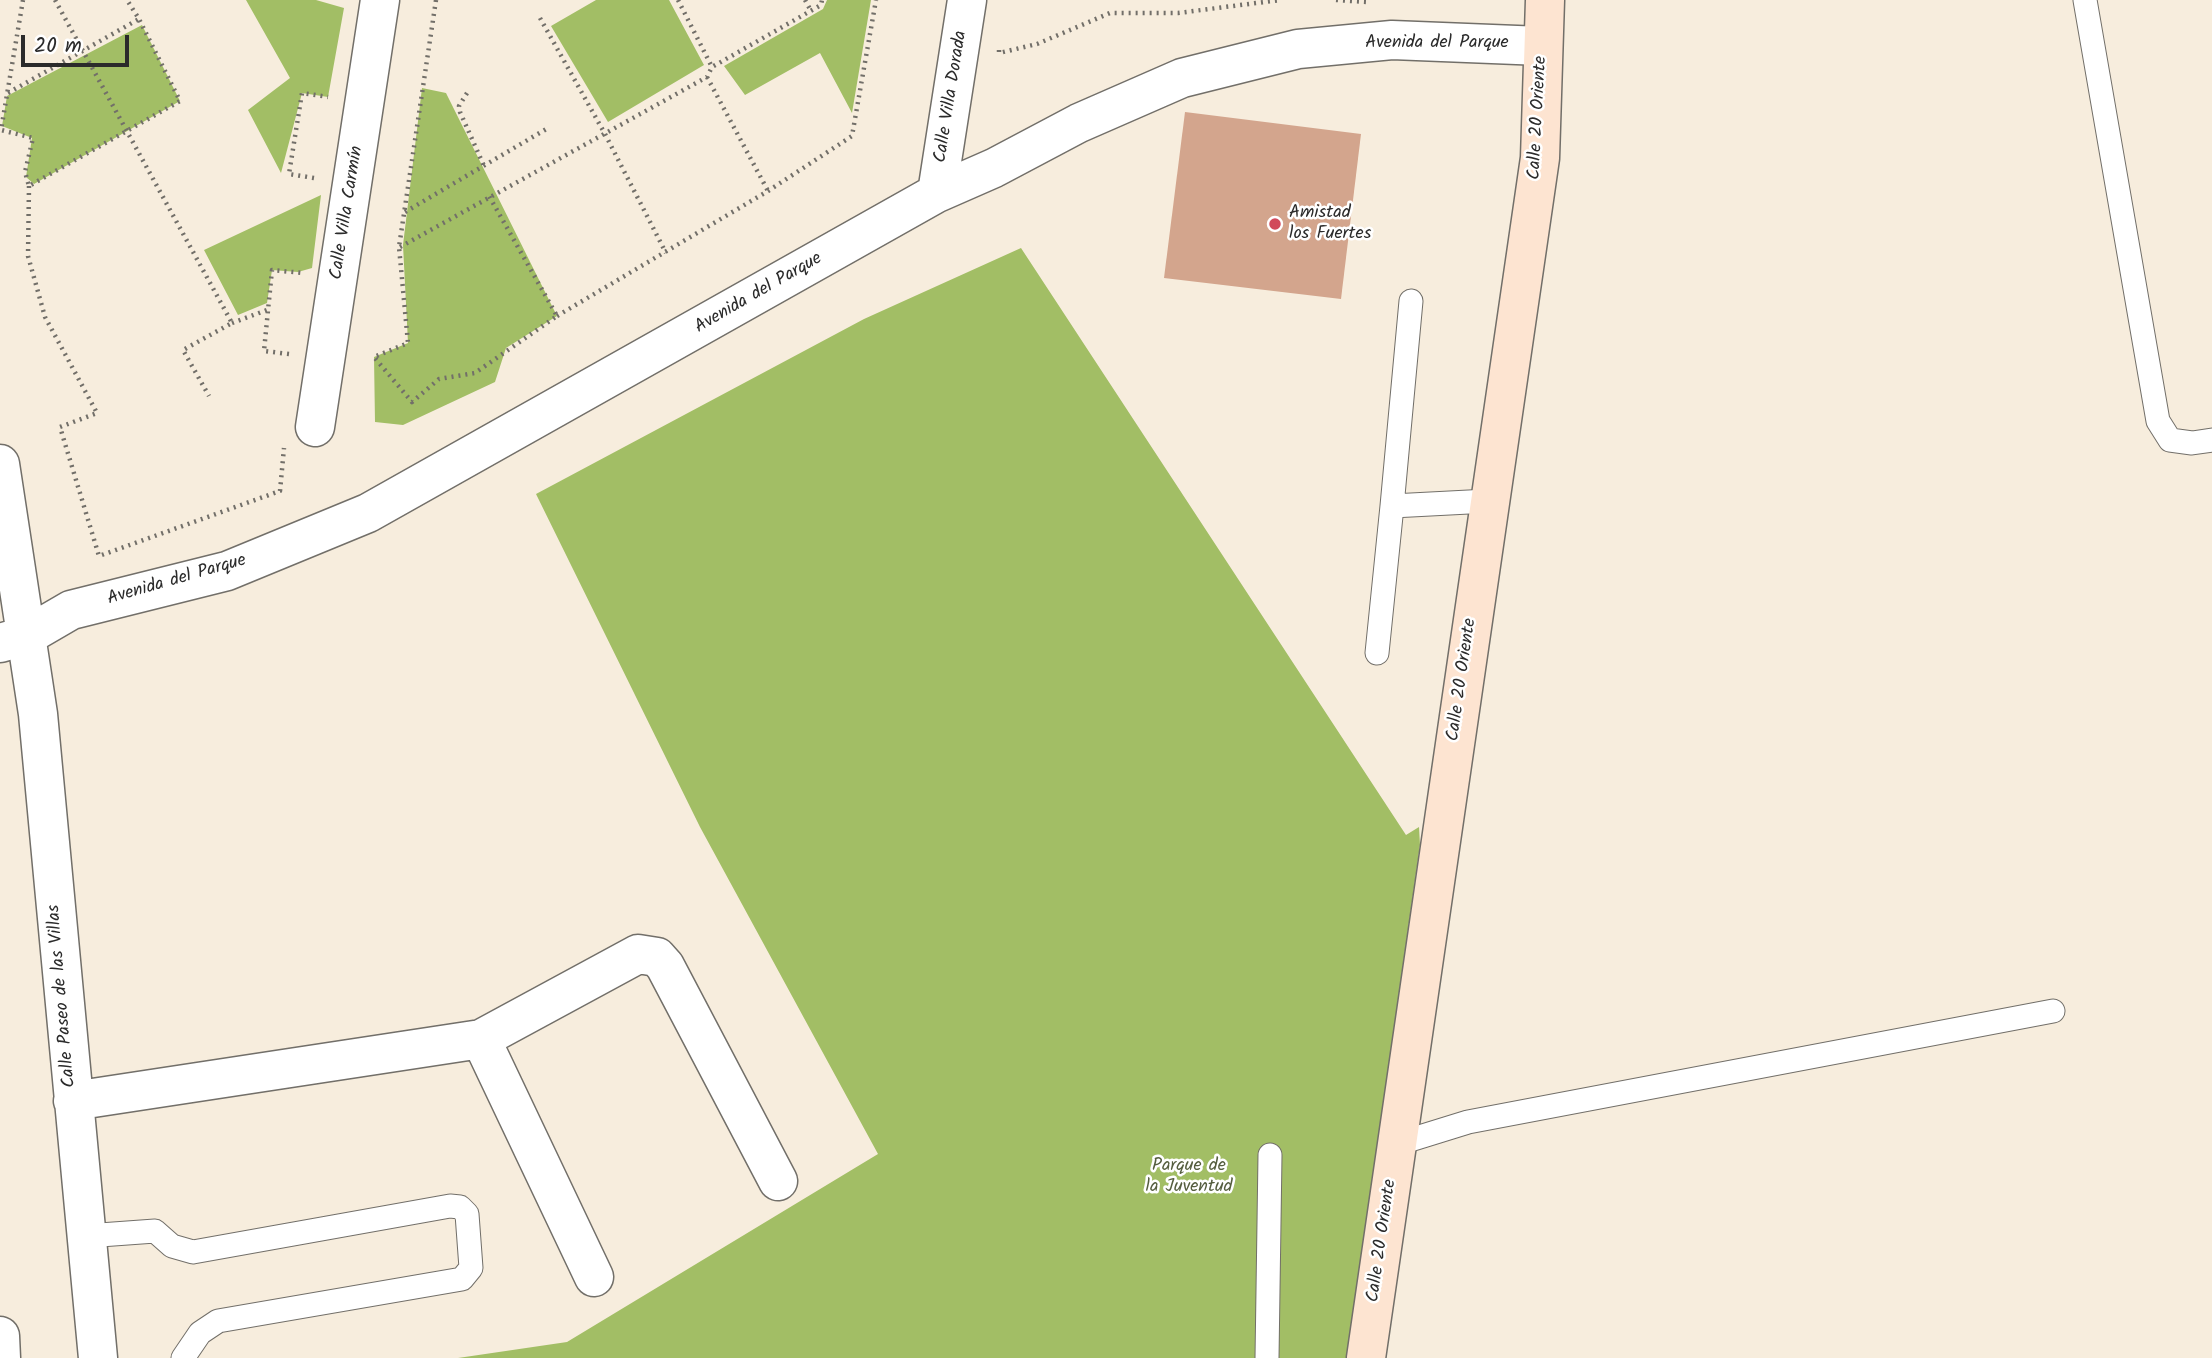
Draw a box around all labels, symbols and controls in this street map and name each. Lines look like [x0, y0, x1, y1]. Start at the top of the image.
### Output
scale bar [24, 21, 133, 65]
street label: Calle Villa Dorada [931, 29, 973, 165]
text: 20 m [34, 30, 82, 63]
street label: Avenida del Parque [1365, 33, 1509, 55]
street label: Calle 20 Oriente [1525, 55, 1553, 181]
street label: Calle Villa Carmín [327, 145, 369, 281]
place label: Amistad los Fuertes [1289, 203, 1371, 246]
marker: Amistad los Fuertes [1267, 216, 1283, 232]
street label: Avenida del Parque [692, 249, 826, 339]
street label: Avenida del Parque [105, 551, 249, 611]
street label: Calle 20 Oriente [1444, 617, 1482, 743]
street label: Calle Paseo de las Villas [44, 904, 82, 1088]
park label: Parque de la Juventud [1145, 1156, 1233, 1198]
street label: Calle 20 Oriente [1364, 1178, 1402, 1304]

